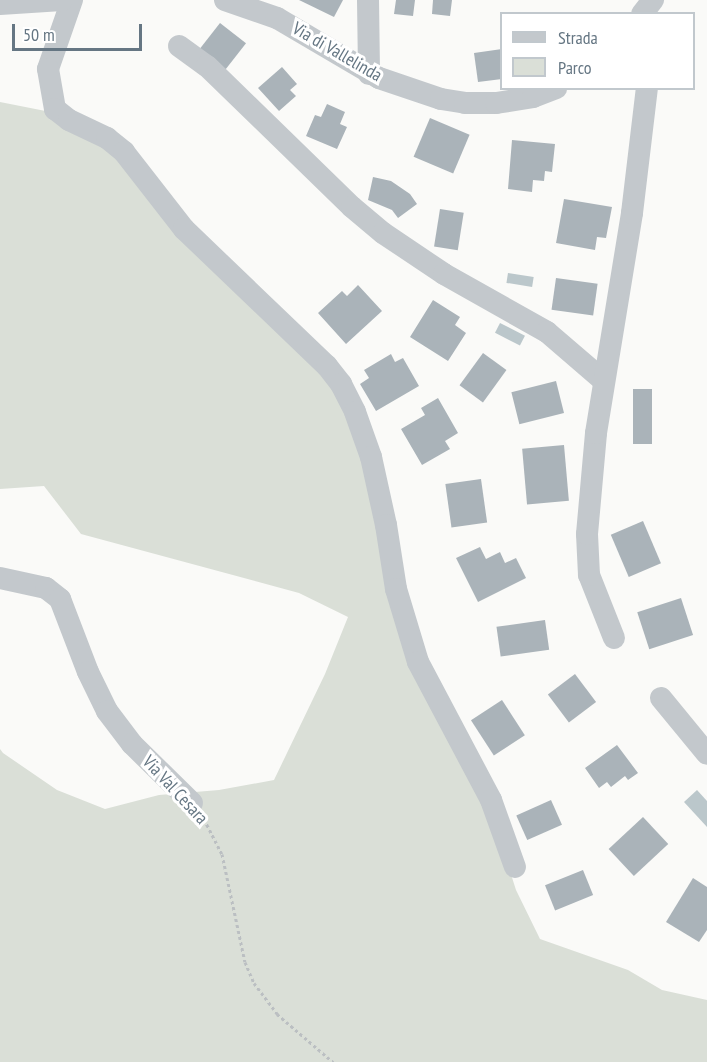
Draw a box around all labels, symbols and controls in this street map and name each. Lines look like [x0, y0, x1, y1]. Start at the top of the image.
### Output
scale bar [15, 12, 146, 50]
legend [500, 12, 695, 90]
street label: Via di Vallelinda [288, 18, 386, 86]
text: 50 m [23, 23, 55, 46]
text: Strada [558, 26, 598, 49]
text: Parco [558, 56, 592, 79]
street label: Via Val Cesara [138, 751, 212, 829]

